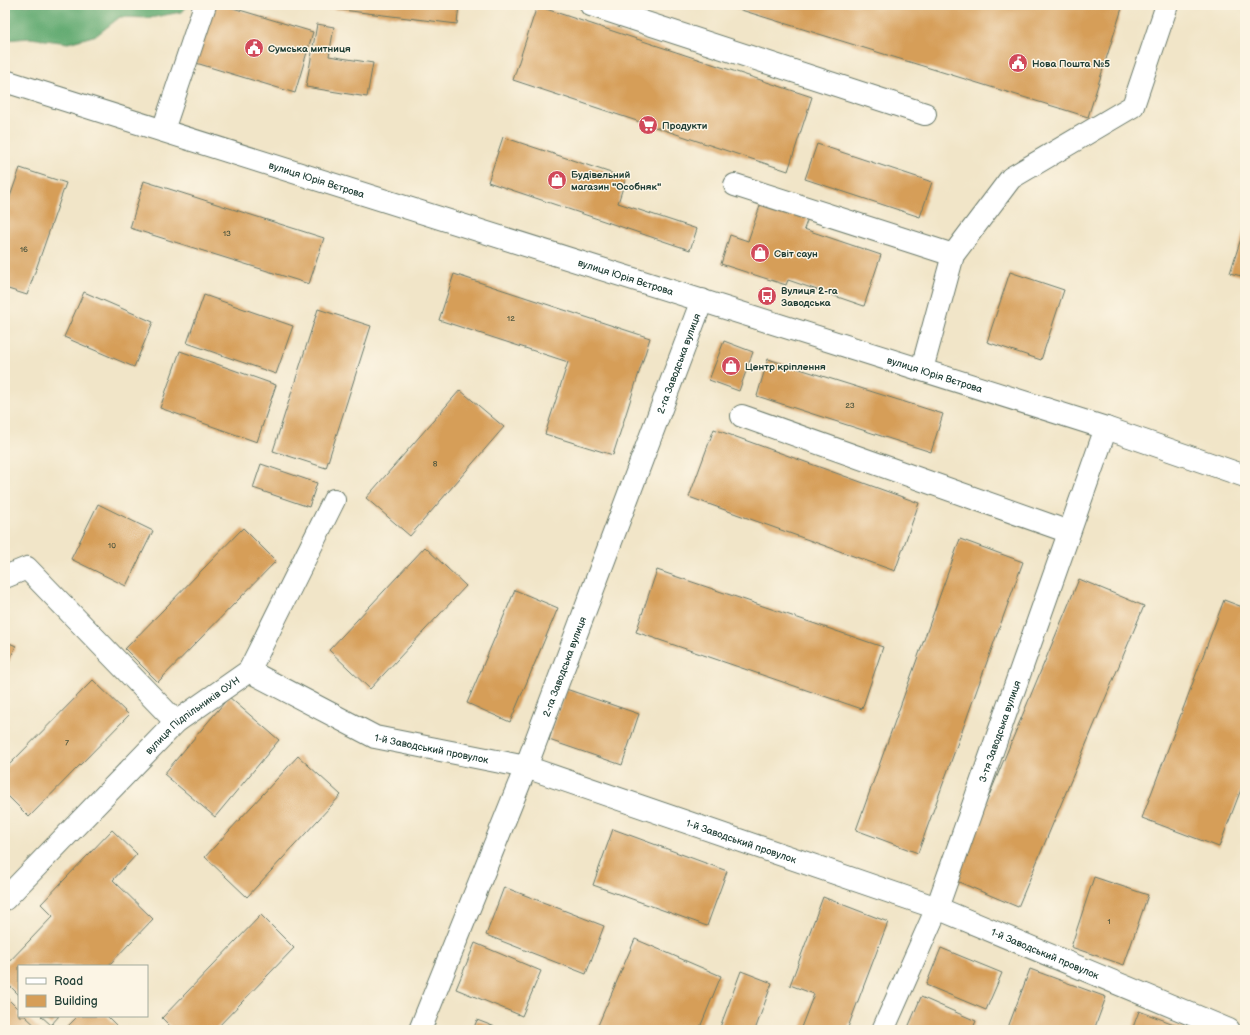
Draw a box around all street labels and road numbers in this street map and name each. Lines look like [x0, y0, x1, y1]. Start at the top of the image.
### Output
street label: вулиця Юрія Вєтрова [267, 160, 366, 201]
street label: вулиця Юрія Вєтрова [576, 257, 675, 298]
street label: 2-га Заводська вулиця [655, 311, 704, 415]
street label: вулиця Юрія Вєтрова [885, 354, 984, 396]
street label: 2-га Заводська вулиця [540, 615, 589, 719]
street label: вулиця Підпільників ОУН [143, 674, 242, 757]
street label: 3-тя Заводська вулиця [977, 678, 1024, 784]
street label: 1-й Заводський провулок [373, 732, 490, 767]
street label: 1-й Заводський провулок [684, 817, 799, 867]
street label: 1-й Заводський провулок [989, 926, 1101, 982]

